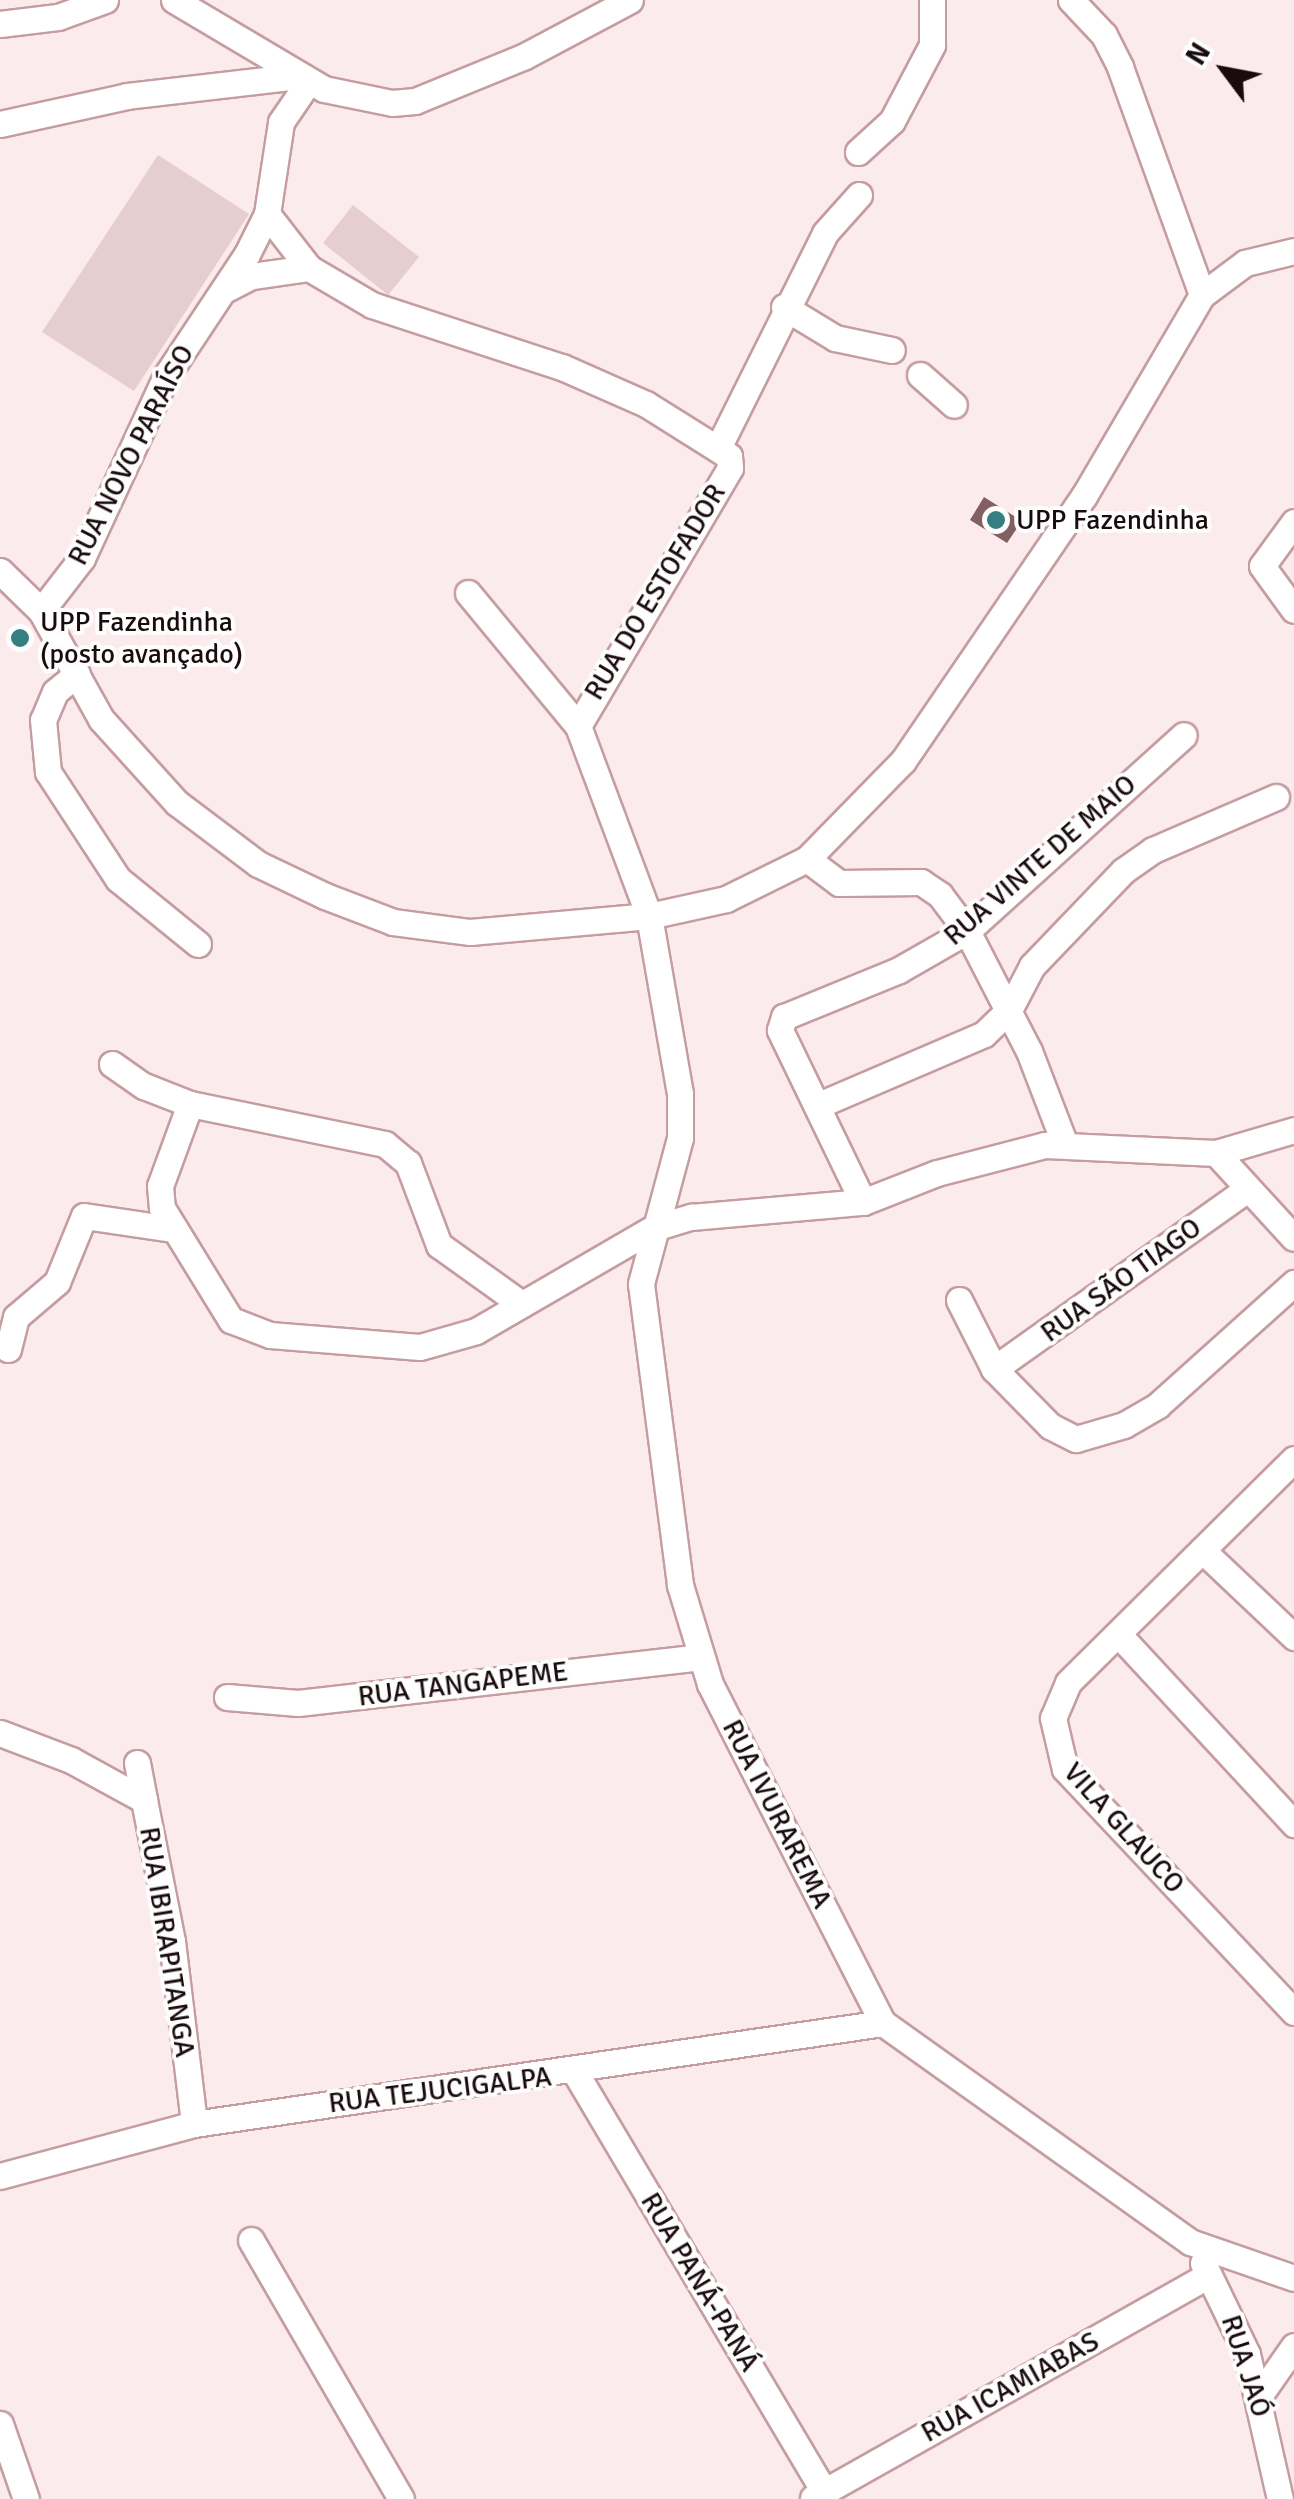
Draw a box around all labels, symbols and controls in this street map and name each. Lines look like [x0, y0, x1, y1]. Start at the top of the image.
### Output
north arrow [1174, 20, 1274, 120]
text: N [1179, 37, 1218, 71]
street label: RUA NOVO PARAÍSO [61, 339, 201, 571]
street label: RUA DO ESTOFADOR [577, 478, 733, 706]
place label: UPP Fazendinha [1016, 503, 1209, 537]
marker: UPP Fazendinha [985, 509, 1007, 531]
place label: UPP Fazendinha (posto avançado) [40, 605, 243, 671]
marker: UPP Fazendinha (posto avançado) [9, 627, 31, 649]
street label: RUA VINTE DE MAIO [937, 767, 1143, 953]
street label: RUA SÃO TIAGO [1034, 1211, 1208, 1349]
street label: RUA TANGAPEME [356, 1654, 570, 1714]
street label: RUA IVURAREMA [715, 1714, 839, 1914]
street label: VILA GLAUCO [1056, 1756, 1192, 1900]
street label: RUA IBIRAPITANGA [132, 1824, 202, 2060]
street label: RUA TEJUCIGALPA [327, 2060, 553, 2120]
street label: RUA PANÁ-PANÁ [633, 2187, 767, 2377]
street label: RUA JAÓ [1214, 2311, 1278, 2421]
street label: RUA ICAMIABAS [915, 2324, 1105, 2450]

